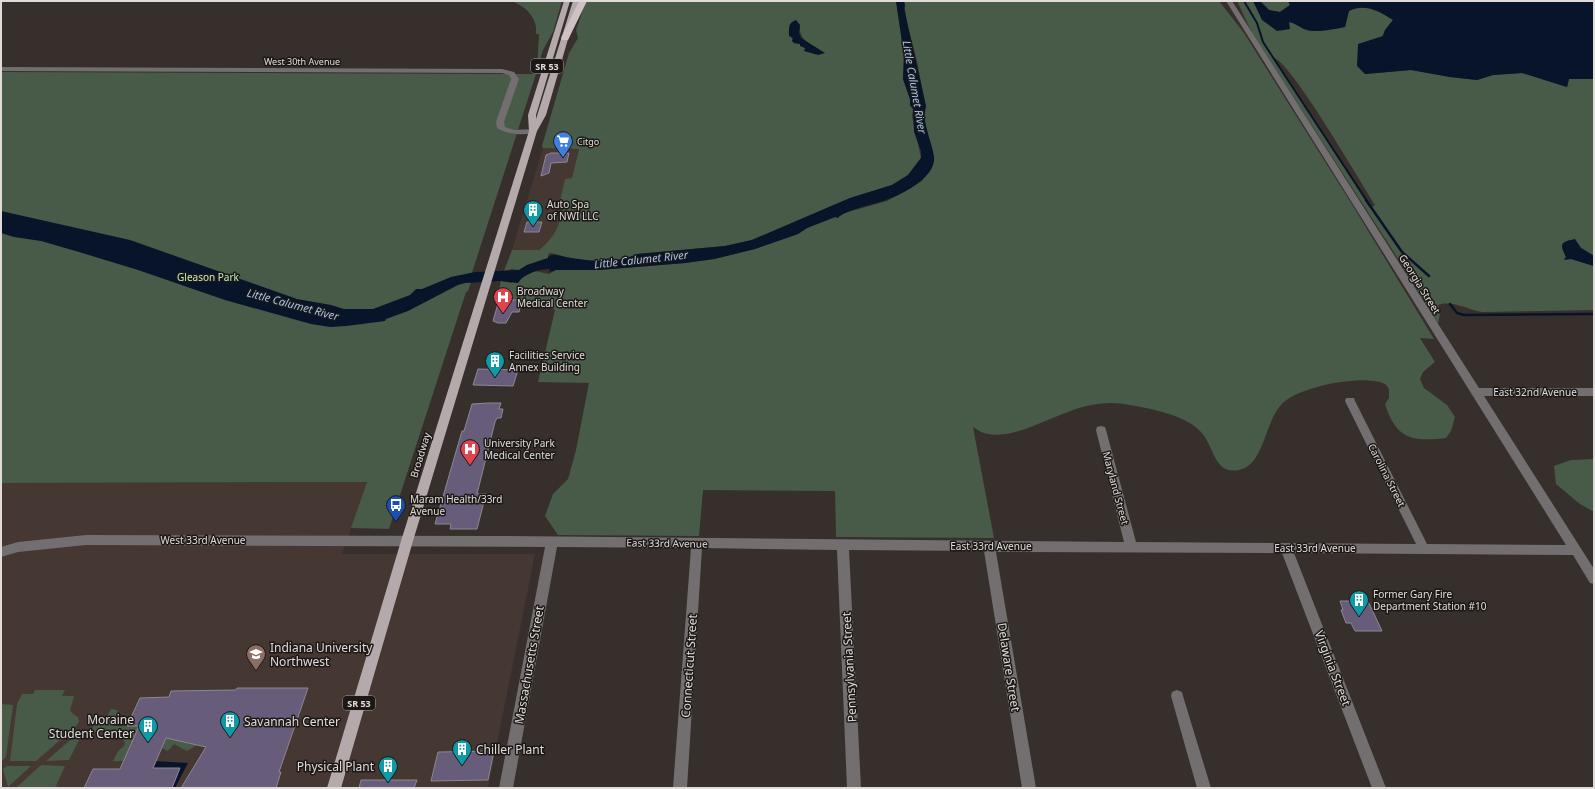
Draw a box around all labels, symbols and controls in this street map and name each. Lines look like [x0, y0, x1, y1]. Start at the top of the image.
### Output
water label: Little Calumet River [899, 39, 931, 135]
street label: West 30th Avenue [264, 55, 340, 68]
road number: SR 53 [531, 59, 563, 73]
supermarket icon: Citgo [552, 130, 574, 158]
place label: Citgo [577, 135, 599, 148]
place label: Auto Spa of NWI LLC [547, 197, 599, 223]
building icon: Auto Spa of NWI LLC [522, 199, 544, 227]
water label: Little Calumet River [593, 247, 689, 271]
street label: Georgia Street [1396, 252, 1444, 317]
park label: Gleason Park [177, 270, 240, 284]
place label: Broadway Medical Center [517, 284, 588, 310]
water label: Little Calumet River [246, 285, 341, 324]
hospital icon: Broadway Medical Center [492, 286, 514, 314]
place label: Facilities Service Annex Building [509, 348, 585, 374]
building icon: Facilities Service Annex Building [484, 350, 506, 378]
street label: East 32nd Avenue [1493, 385, 1577, 399]
street label: Broadway [406, 430, 434, 479]
place label: University Park Medical Center [484, 436, 555, 462]
hospital icon: University Park Medical Center [459, 438, 481, 466]
street label: Carolina Street [1365, 441, 1409, 509]
street label: Maryland Street [1100, 450, 1133, 526]
place label: Maram Health/33rd Avenue [410, 492, 502, 518]
bus stop icon: Maram Health/33rd Avenue [385, 494, 407, 522]
street label: West 33rd Avenue [161, 533, 246, 547]
street label: East 33rd Avenue [626, 535, 708, 551]
street label: East 33rd Avenue [950, 539, 1032, 553]
street label: East 33rd Avenue [1274, 541, 1356, 555]
place label: Former Gary Fire Department Station #10 [1373, 587, 1487, 613]
building icon: Former Gary Fire Department Station #10 [1348, 589, 1370, 617]
street label: Massachusetts Street [510, 604, 548, 726]
street label: Pennsylvania Street [838, 611, 860, 723]
street label: Connecticut Street [677, 613, 701, 718]
street label: Delaware Street [994, 621, 1025, 713]
street label: Virginia Street [1311, 628, 1355, 709]
place label: Indiana University Northwest [270, 639, 373, 670]
school or university icon: Indiana University Northwest [245, 643, 267, 671]
road number: SR 53 [343, 696, 375, 710]
building icon: Savannah Center [219, 710, 241, 738]
place label: Moraine Student Center [49, 711, 134, 742]
place label: Savannah Center [244, 713, 340, 730]
building icon: Moraine Student Center [137, 715, 159, 743]
building icon: Chiller Plant [451, 738, 473, 766]
place label: Chiller Plant [476, 741, 545, 758]
building icon: Physical Plant [377, 755, 399, 783]
place label: Physical Plant [297, 758, 375, 775]

